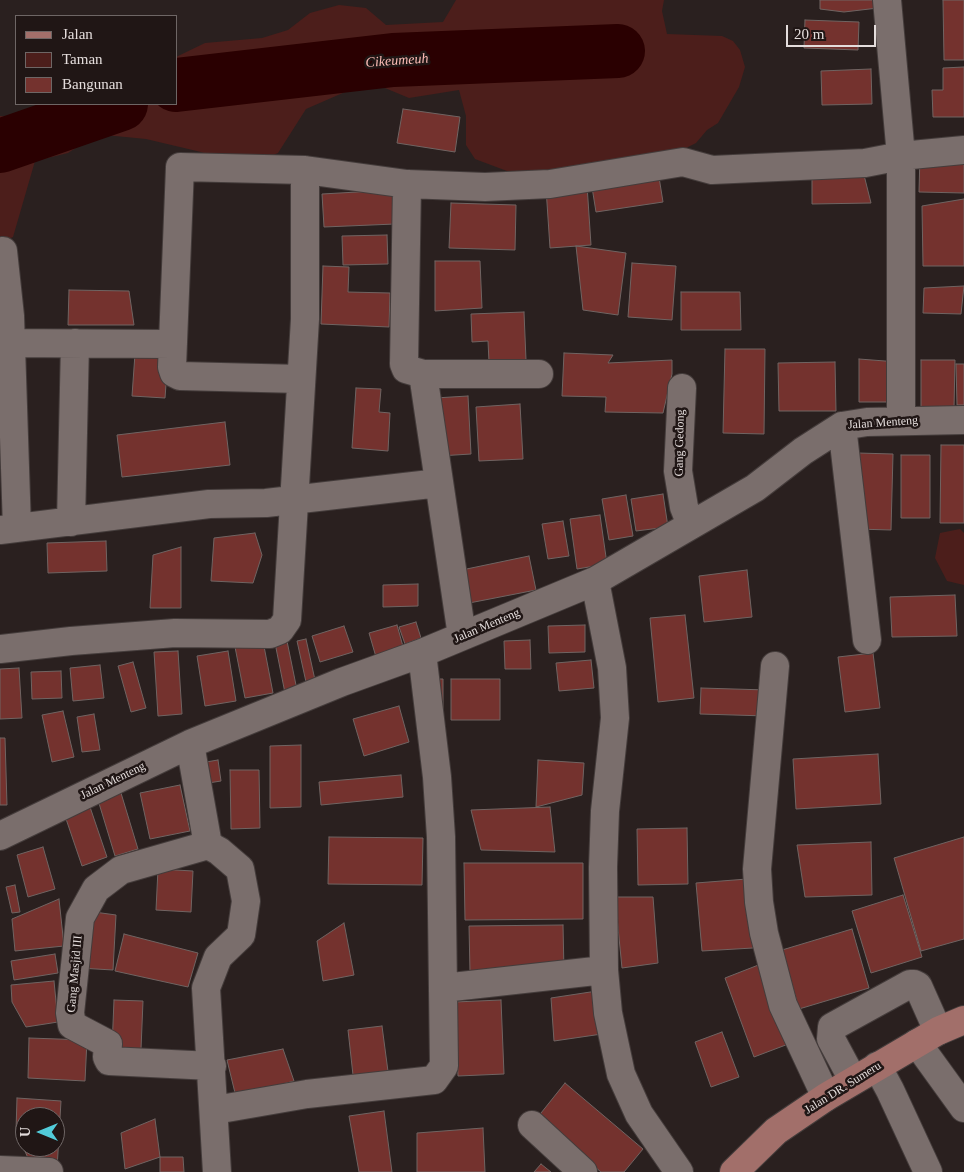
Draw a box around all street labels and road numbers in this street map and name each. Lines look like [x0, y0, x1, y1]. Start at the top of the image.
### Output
street label: Gang Gedong [672, 409, 688, 477]
street label: Jalan Menteng [847, 413, 919, 433]
street label: Jalan Menteng [452, 606, 522, 646]
street label: Jalan Menteng [78, 759, 148, 803]
street label: Gang Masjid III [64, 935, 86, 1013]
street label: Jalan DR. Sumeru [802, 1059, 884, 1117]

